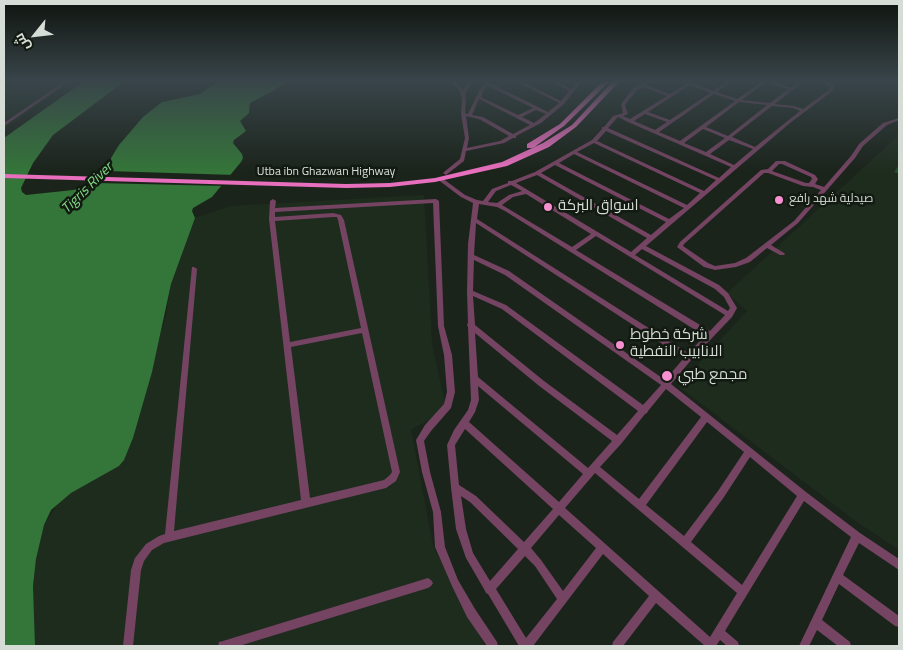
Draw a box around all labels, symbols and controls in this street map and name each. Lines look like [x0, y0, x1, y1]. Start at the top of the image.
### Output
north arrow [10, 10, 60, 60]
text: ش [6, 28, 38, 56]
water label: Tigris River [59, 160, 117, 218]
street label: Utba ibn Ghazwan Highway [257, 166, 395, 180]
place label: صيدلية شهد رافع [789, 193, 873, 207]
marker: صيدلية شهد رافع [773, 194, 785, 206]
place label: اسواق البركة [558, 198, 639, 216]
marker: اسواق البركة [542, 201, 554, 213]
place label: شركة خطوط الانابيب النفطية [630, 327, 723, 362]
marker: شركة خطوط الانابيب النفطية [614, 339, 626, 351]
place label: مجمع طبي [678, 367, 747, 385]
marker: مجمع طبي [660, 369, 674, 383]

